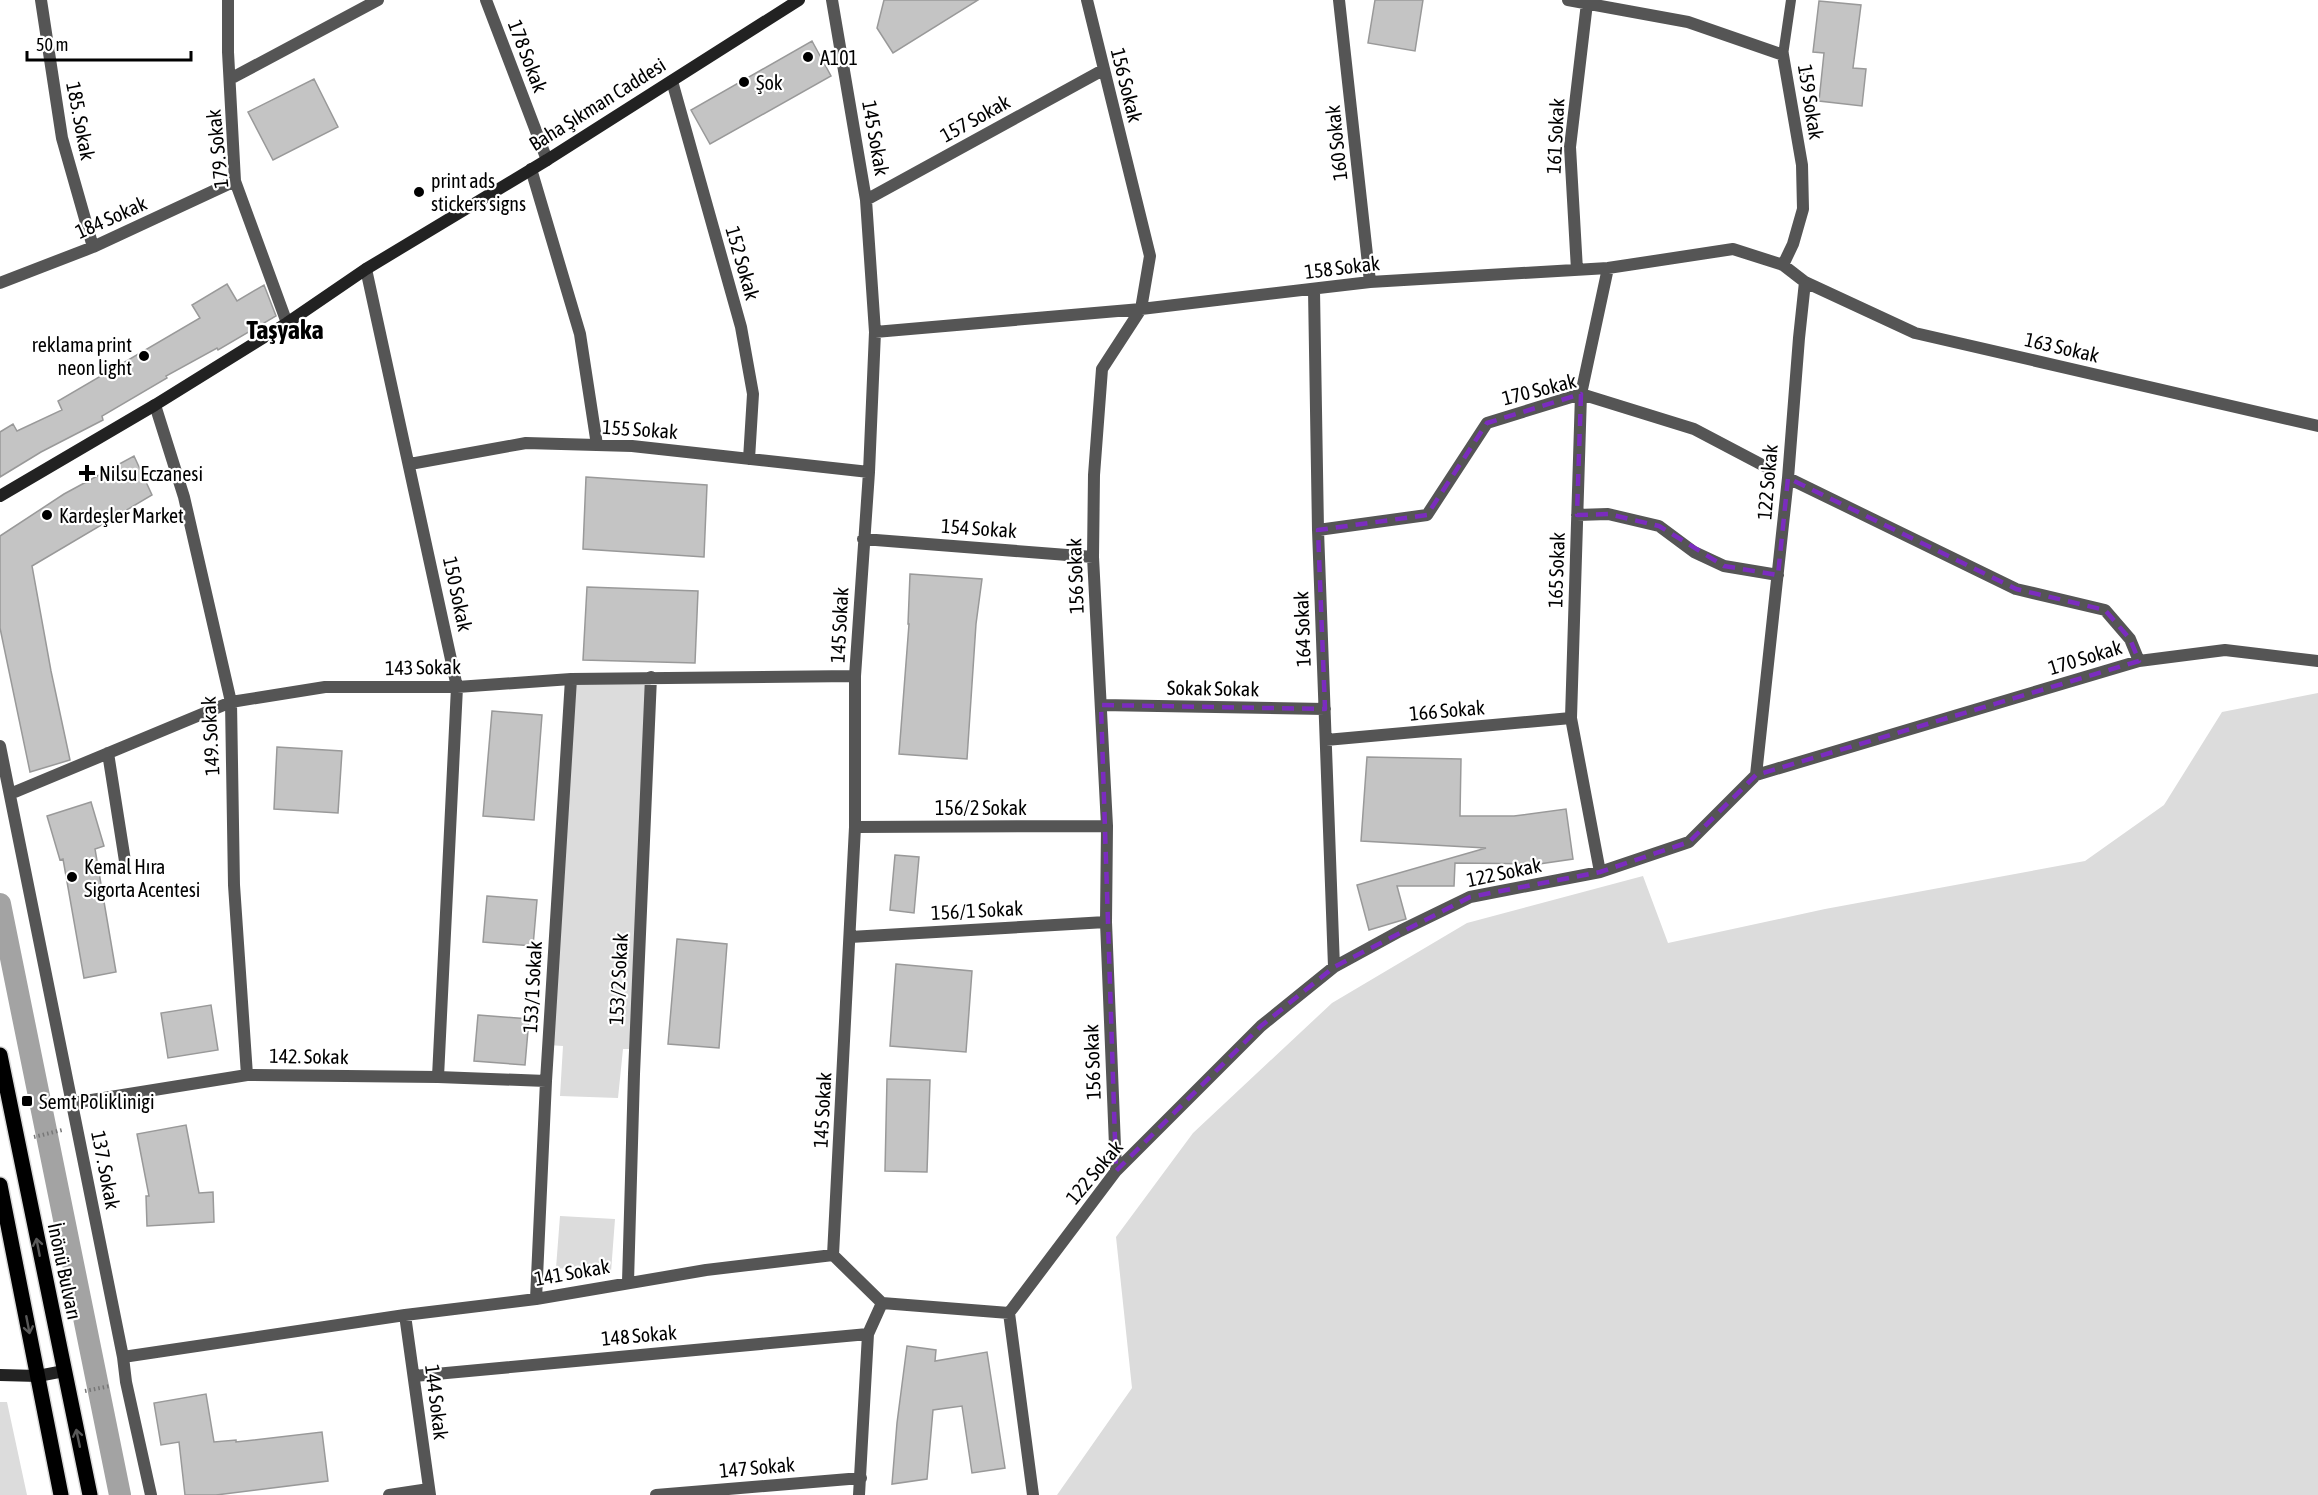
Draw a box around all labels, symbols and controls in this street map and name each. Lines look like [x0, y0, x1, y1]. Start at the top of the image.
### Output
street label: 178 Sokak [504, 17, 552, 96]
scale bar [27, 24, 190, 62]
text: 50 m [36, 34, 68, 55]
place label: A101 [820, 46, 858, 69]
street label: 156 Sokak [1107, 46, 1147, 125]
marker: A101 [801, 50, 815, 64]
street label: Baha Şıkman Caddesi [525, 53, 669, 155]
street label: 159 Sokak [1794, 63, 1828, 141]
place label: Şok [756, 71, 783, 94]
marker: Şok [737, 75, 751, 89]
street label: 185. Sokak [62, 80, 100, 162]
street label: 157 Sokak [936, 90, 1014, 146]
street label: 161 Sokak [1542, 97, 1568, 174]
street label: 145 Sokak [858, 99, 894, 177]
street label: 160 Sokak [1321, 104, 1351, 182]
street label: 179. Sokak [201, 108, 233, 190]
place label: print ads stickers signs [431, 169, 526, 215]
marker: print ads stickers signs [412, 185, 426, 199]
street label: 184 Sokak [72, 191, 150, 243]
street label: 152 Sokak [722, 223, 765, 303]
street label: 158 Sokak [1303, 251, 1381, 283]
district label: Taşyaka [247, 315, 323, 345]
street label: 163 Sokak [2023, 327, 2102, 367]
place label: reklama print neon light [32, 333, 132, 379]
marker: reklama print neon light [137, 349, 151, 363]
street label: 170 Sokak [1500, 369, 1579, 409]
street label: 155 Sokak [601, 415, 679, 443]
street label: 122 Sokak [1752, 443, 1782, 521]
place label: Nilsu Eczanesi [99, 462, 203, 485]
marker: Nilsu Eczanesi [80, 466, 94, 480]
place label: Kardeşler Market [59, 504, 184, 527]
marker: Kardeşler Market [40, 508, 54, 522]
street label: 154 Sokak [940, 514, 1018, 542]
street label: 165 Sokak [1543, 532, 1569, 608]
street label: 156 Sokak [1062, 538, 1088, 614]
street label: 150 Sokak [439, 555, 477, 634]
street label: 145 Sokak [826, 586, 852, 663]
street label: 164 Sokak [1289, 591, 1315, 667]
street label: 170 Sokak [2045, 635, 2125, 679]
street label: 143 Sokak [385, 655, 461, 679]
street label: Sokak Sokak [1167, 676, 1259, 700]
street label: 166 Sokak [1408, 695, 1486, 725]
street label: 149. Sokak [196, 696, 224, 776]
street label: 156/2 Sokak [935, 796, 1027, 819]
street label: 122 Sokak [1465, 853, 1544, 891]
place label: Kemal Hıra Sigorta Acentesi [84, 855, 200, 901]
marker: Kemal Hıra Sigorta Acentesi [65, 870, 79, 884]
street label: 156/1 Sokak [931, 896, 1024, 924]
street label: 153/2 Sokak [604, 932, 632, 1025]
street label: 153/1 Sokak [518, 940, 546, 1033]
street label: 156 Sokak [1079, 1024, 1105, 1100]
street label: 142. Sokak [269, 1044, 349, 1068]
street label: 145 Sokak [809, 1071, 835, 1148]
place label: Semt Poliklinigi [39, 1090, 154, 1113]
marker: Semt Poliklinigi [20, 1094, 34, 1108]
street label: 137. Sokak [87, 1129, 125, 1211]
street label: 122 Sokak [1061, 1135, 1127, 1208]
street label: İnönü Bulvarı [44, 1220, 86, 1322]
one-way arrow [32, 1237, 43, 1257]
street label: 141 Sokak [533, 1254, 611, 1290]
one-way arrow [22, 1315, 34, 1334]
street label: 148 Sokak [600, 1320, 678, 1350]
street label: 144 Sokak [421, 1363, 453, 1441]
one-way arrow [71, 1428, 83, 1447]
street label: 147 Sokak [718, 1452, 796, 1482]

